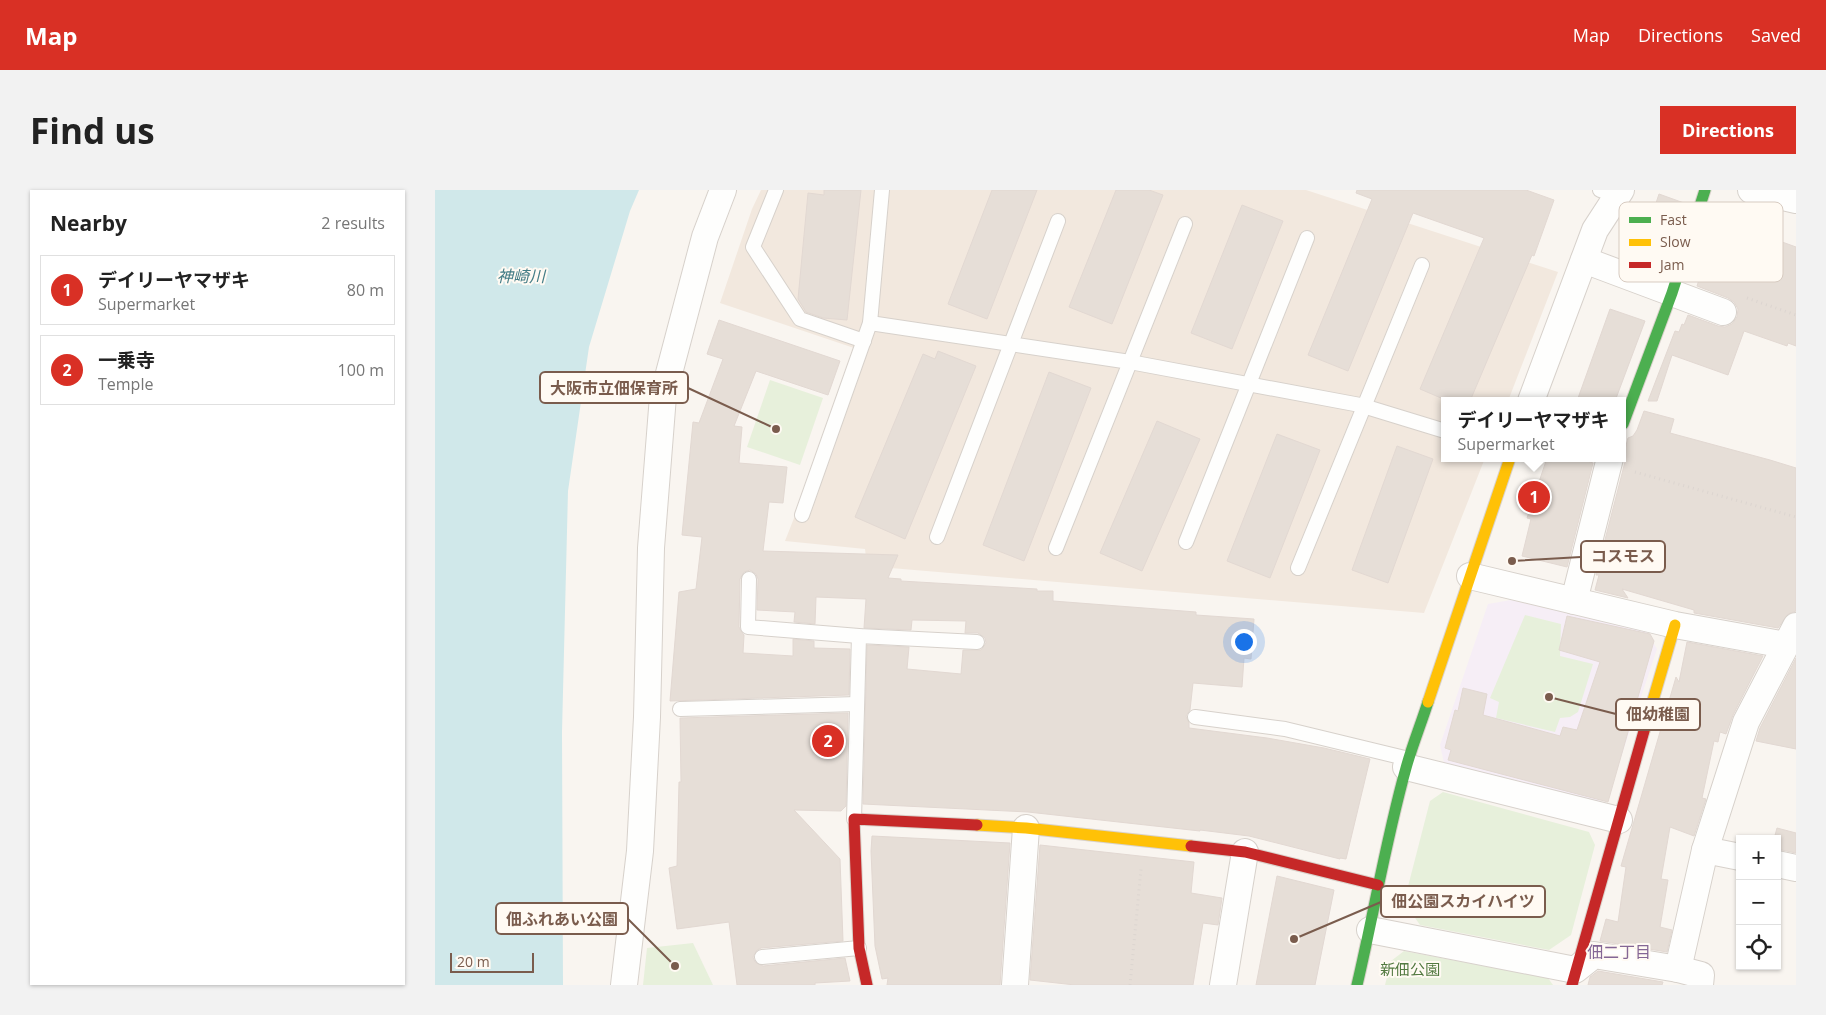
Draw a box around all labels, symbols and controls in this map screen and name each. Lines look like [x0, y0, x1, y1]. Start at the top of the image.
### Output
text: Map [25, 19, 77, 52]
text: Map [1573, 23, 1610, 47]
text: Directions [1638, 23, 1723, 47]
text: Saved [1751, 23, 1801, 47]
button: Directions [1660, 106, 1796, 154]
text: Find us [30, 107, 155, 154]
legend [1619, 202, 1783, 282]
text: Nearby [50, 209, 127, 237]
text: Fast [1660, 210, 1687, 229]
text: 2 results [321, 212, 385, 234]
text: Slow [1660, 232, 1691, 251]
text: Jam [1658, 255, 1685, 274]
water label: 神崎川 [497, 265, 547, 287]
text: デイリーヤマザキ [98, 267, 250, 293]
text: 1 [62, 279, 72, 301]
text: 80 m [347, 279, 384, 301]
text: Supermarket [98, 293, 195, 315]
text: 一乗寺 [98, 347, 155, 373]
text: 2 [62, 359, 72, 381]
text: 100 m [338, 359, 384, 381]
callout: 大阪市立佃保育所 [540, 372, 688, 403]
text: Temple [98, 373, 153, 395]
text: 大阪市立佃保育所 [550, 377, 678, 399]
popup [1441, 397, 1626, 462]
text: デイリーヤマザキ [1457, 407, 1610, 433]
text: Supermarket [1457, 433, 1555, 455]
pin: 1 [1518, 478, 1550, 516]
callout: コスモス [1581, 541, 1665, 572]
text: コスモス [1591, 545, 1655, 567]
your location [1231, 629, 1257, 655]
callout: 佃幼稚園 [1616, 699, 1700, 730]
text: 佃幼稚園 [1626, 703, 1690, 725]
pin: 2 [812, 722, 844, 760]
map controls [1736, 835, 1781, 970]
button: + [1736, 835, 1781, 880]
button: − [1736, 880, 1781, 925]
callout: 佃公園スカイハイツ [1381, 886, 1545, 917]
text: 佃公園スカイハイツ [1391, 890, 1535, 912]
callout: 佃ふれあい公園 [496, 903, 628, 934]
text: 佃ふれあい公園 [506, 908, 618, 930]
button: locate [1736, 925, 1781, 970]
district label: 佃二丁目 [1587, 941, 1651, 963]
scale bar [450, 950, 534, 973]
text: 20 m [457, 952, 490, 971]
park label: 新佃公園 [1380, 959, 1440, 979]

